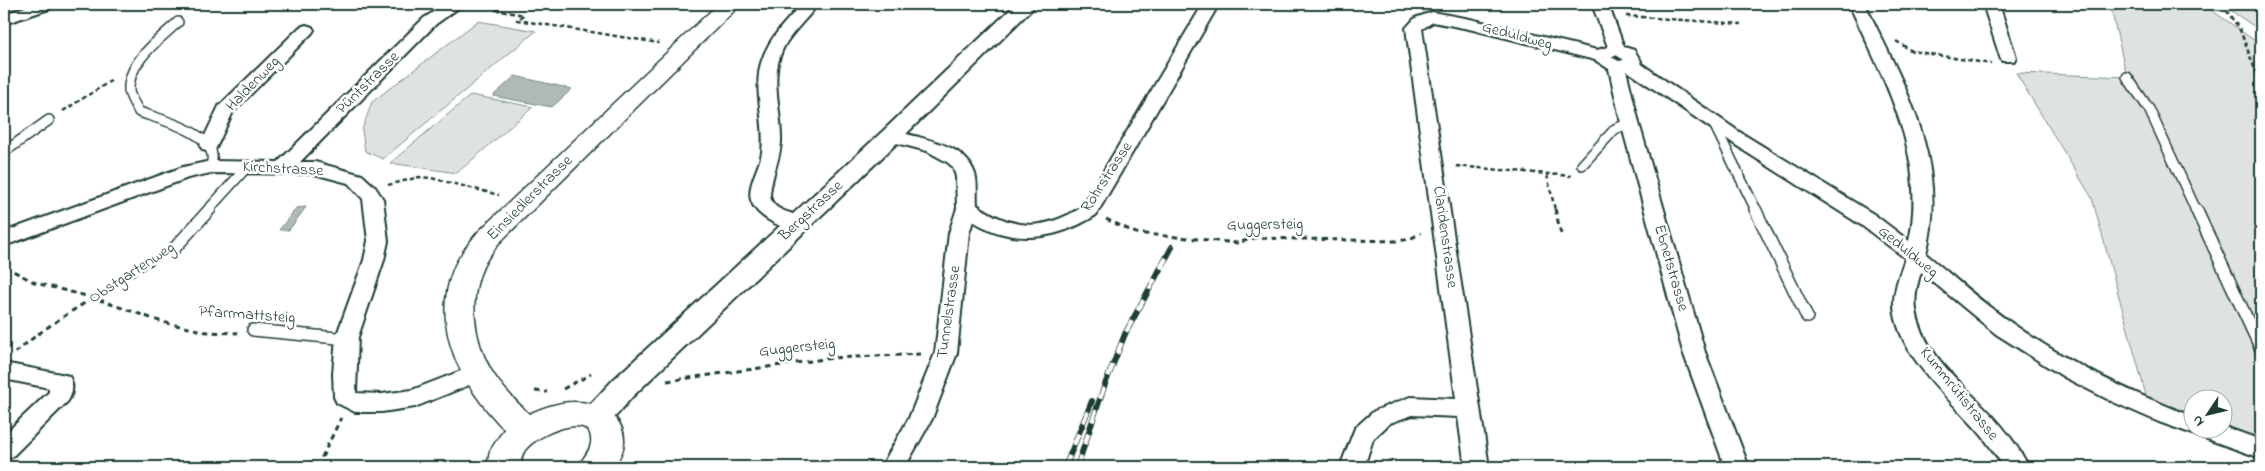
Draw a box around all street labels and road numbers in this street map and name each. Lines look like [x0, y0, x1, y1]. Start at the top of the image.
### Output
street label: Geduldweg [1479, 15, 1555, 57]
street label: Püntstrasse [331, 45, 406, 120]
street label: Haldenweg [220, 51, 286, 117]
street label: Rohrstrasse [1075, 136, 1139, 217]
street label: Einsiedlerstrasse [482, 149, 579, 246]
street label: Kirchstrasse [242, 155, 325, 183]
street label: Bergstrasse [773, 174, 849, 248]
street label: Claridenstrasse [1426, 185, 1464, 290]
street label: Guggersteig [1227, 212, 1303, 238]
street label: Geduldweg [1873, 220, 1943, 284]
street label: Ebnetstrasse [1647, 222, 1695, 315]
street label: Obstgartenweg [84, 236, 180, 310]
street label: Tunnelstrasse [931, 263, 968, 360]
street label: Pfarrmattsteig [198, 300, 296, 330]
street label: Guggersteig [758, 332, 836, 364]
street label: Kummrütistrasse [1914, 342, 2005, 447]

